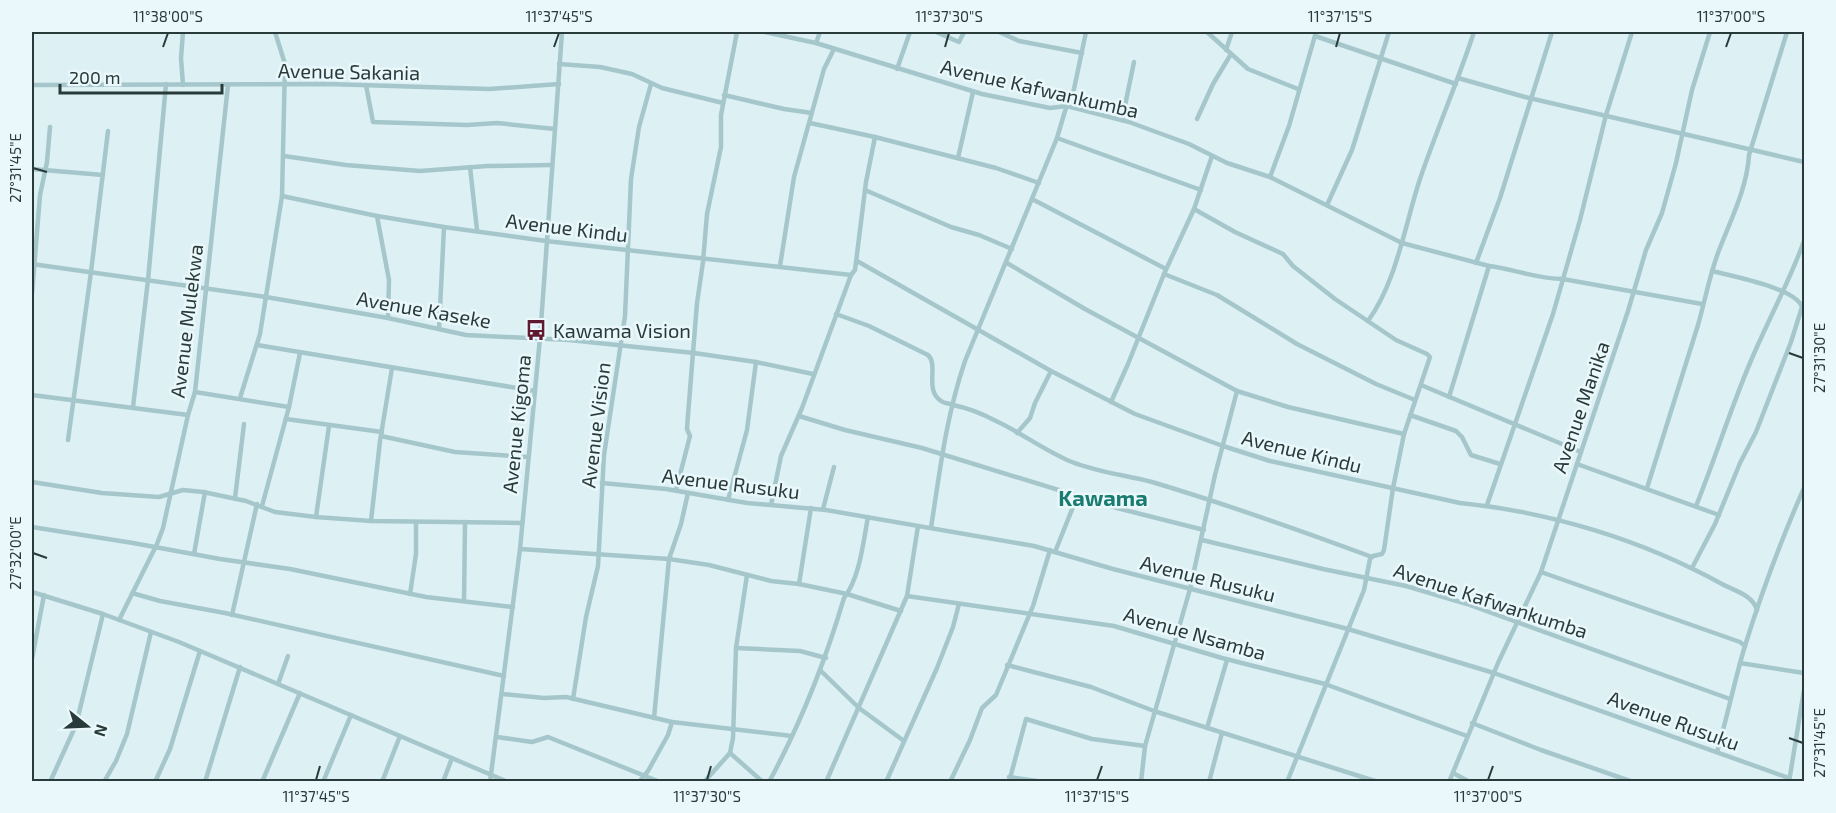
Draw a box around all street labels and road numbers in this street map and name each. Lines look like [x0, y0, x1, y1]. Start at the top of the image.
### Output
street label: Avenue Kafwankumba [939, 54, 1141, 122]
street label: Avenue Sakania [278, 58, 420, 84]
street label: Avenue Kindu [505, 208, 629, 246]
street label: Avenue Mulekwa [165, 243, 207, 399]
street label: Avenue Kaseke [355, 285, 493, 333]
street label: Avenue Manika [1546, 338, 1614, 476]
street label: Avenue Kigoma [497, 354, 535, 494]
street label: Avenue Vision [575, 361, 615, 489]
street label: Avenue Kindu [1240, 425, 1364, 477]
street label: Avenue Rusuku [661, 463, 801, 503]
street label: Avenue Rusuku [1138, 550, 1278, 606]
street label: Avenue Kafwankumba [1391, 557, 1591, 643]
street label: Avenue Nsamba [1121, 601, 1269, 665]
street label: Avenue Rusuku [1605, 685, 1743, 755]

